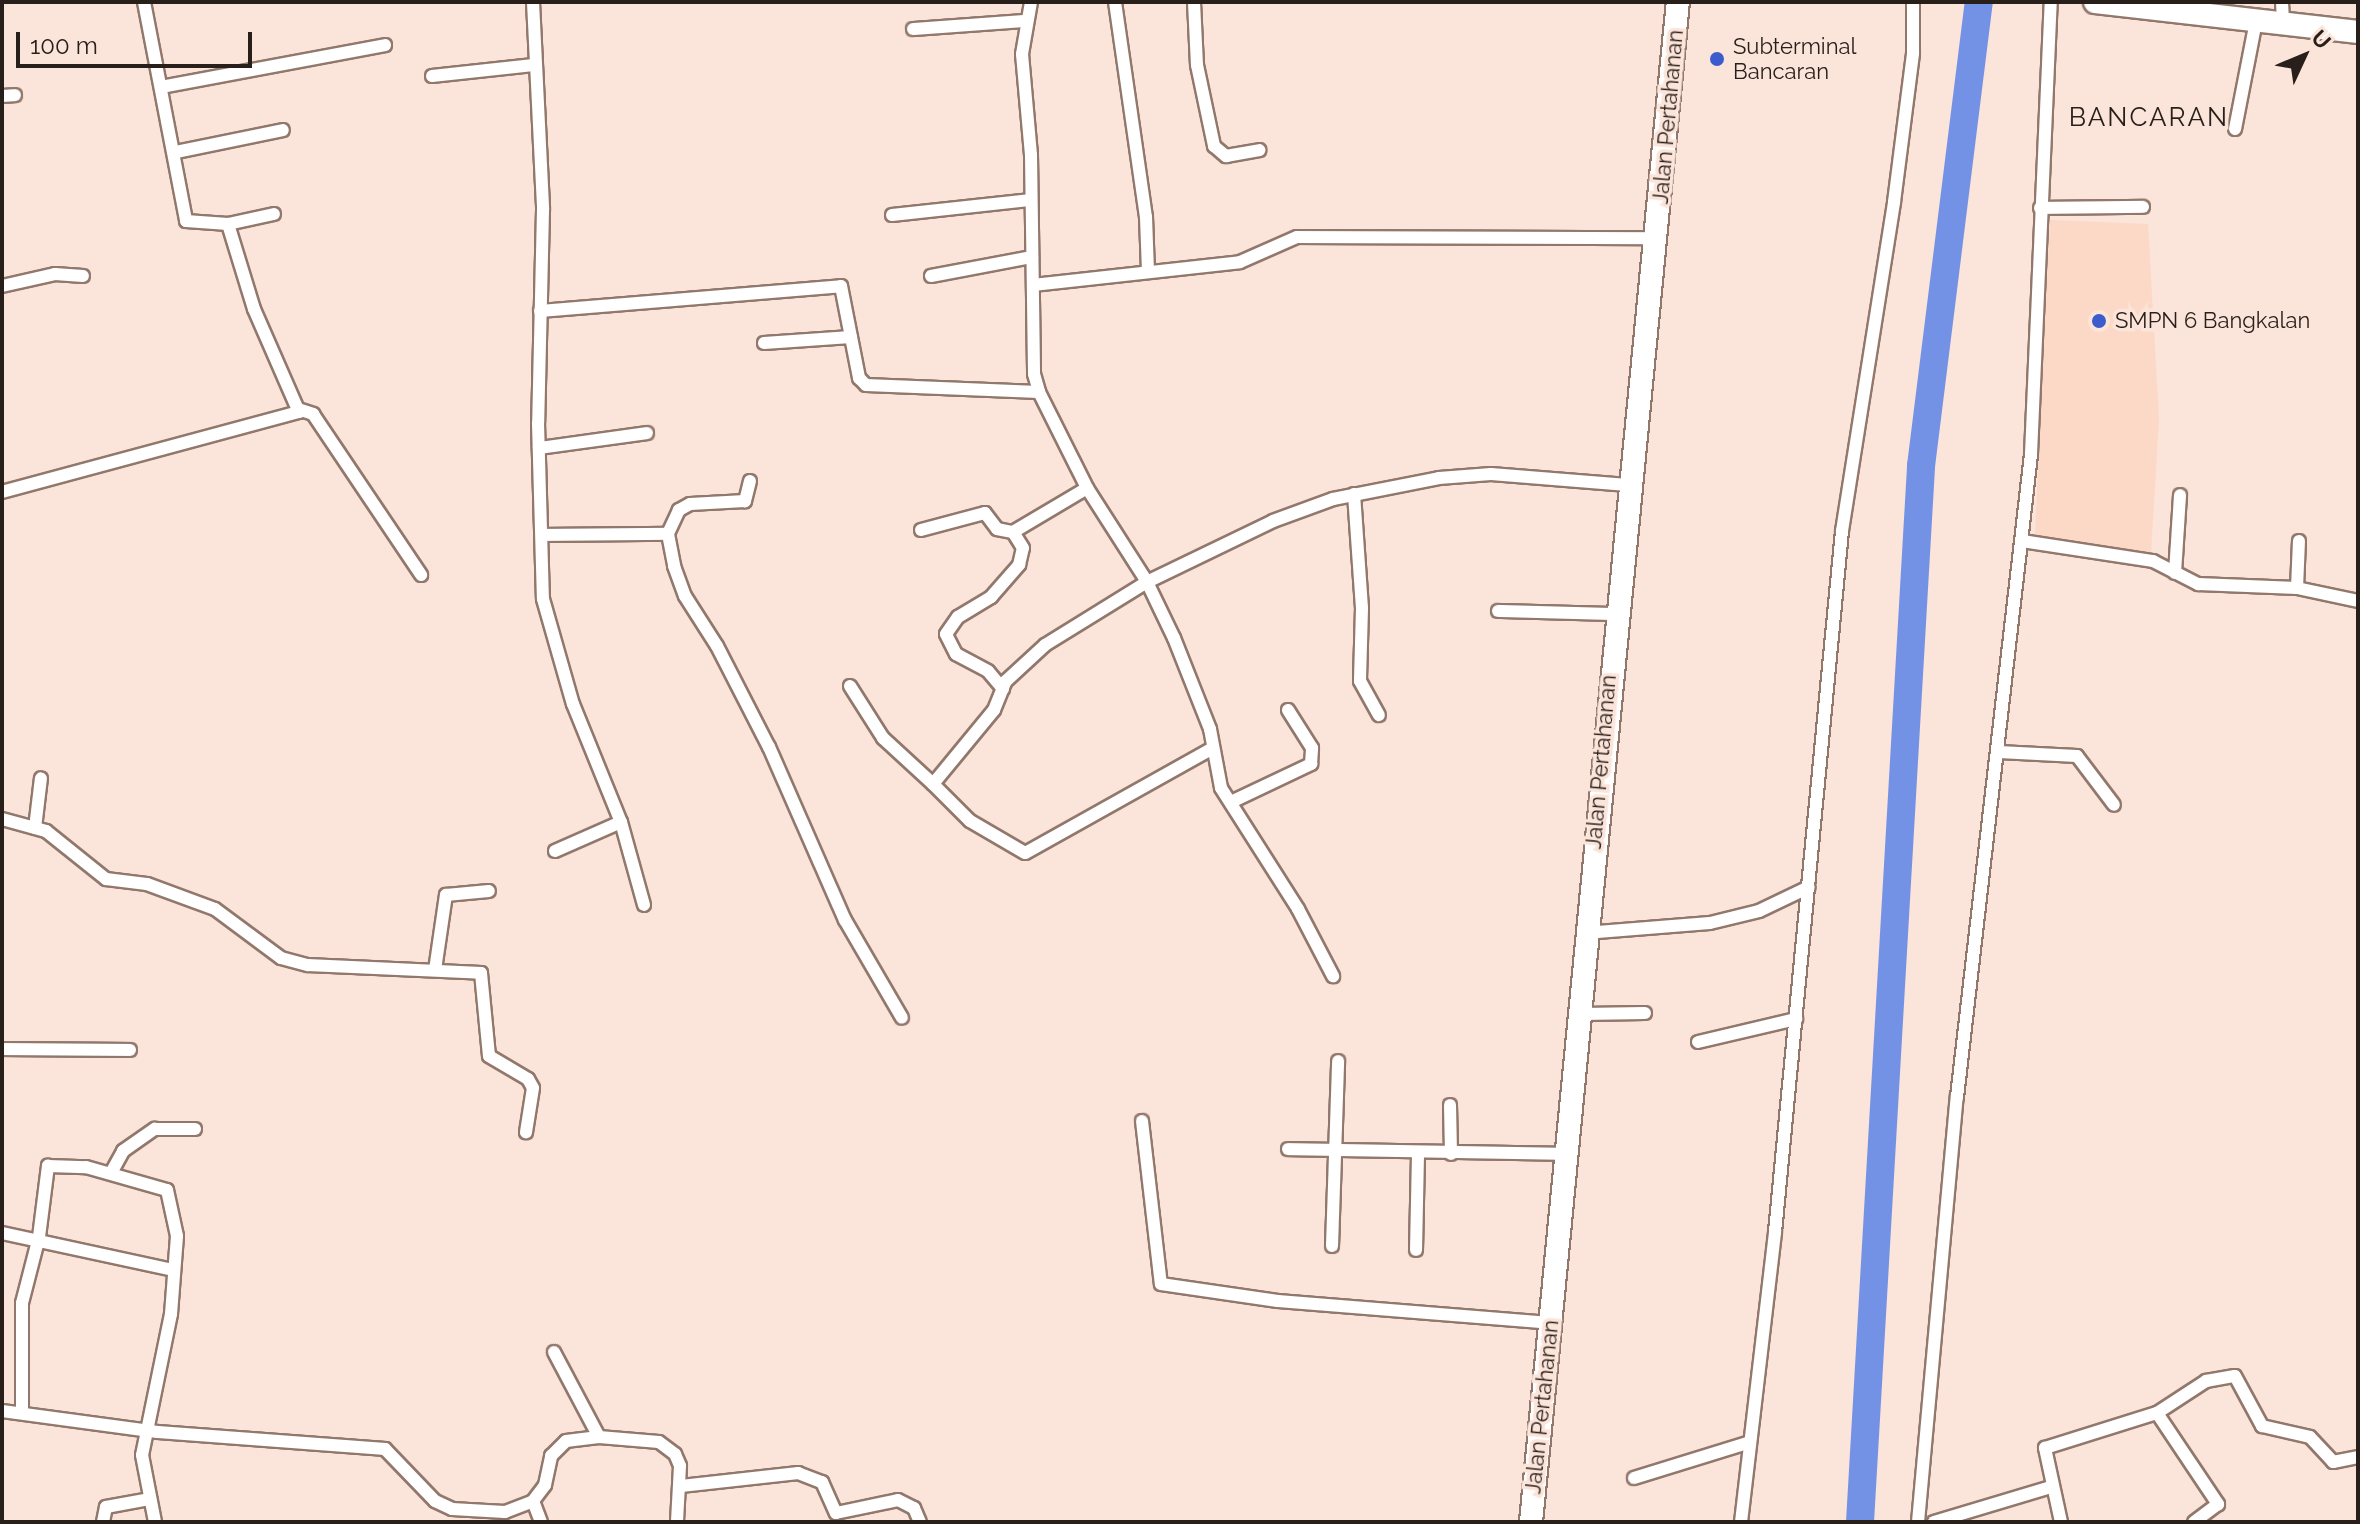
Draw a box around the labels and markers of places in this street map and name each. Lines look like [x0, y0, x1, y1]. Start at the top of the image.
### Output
place label: Subterminal Bancaran [1733, 33, 1856, 84]
marker: Subterminal Bancaran [1708, 50, 1726, 68]
place label: SMPN 6 Bangkalan [2115, 308, 2310, 334]
marker: SMPN 6 Bangkalan [2090, 312, 2108, 330]

